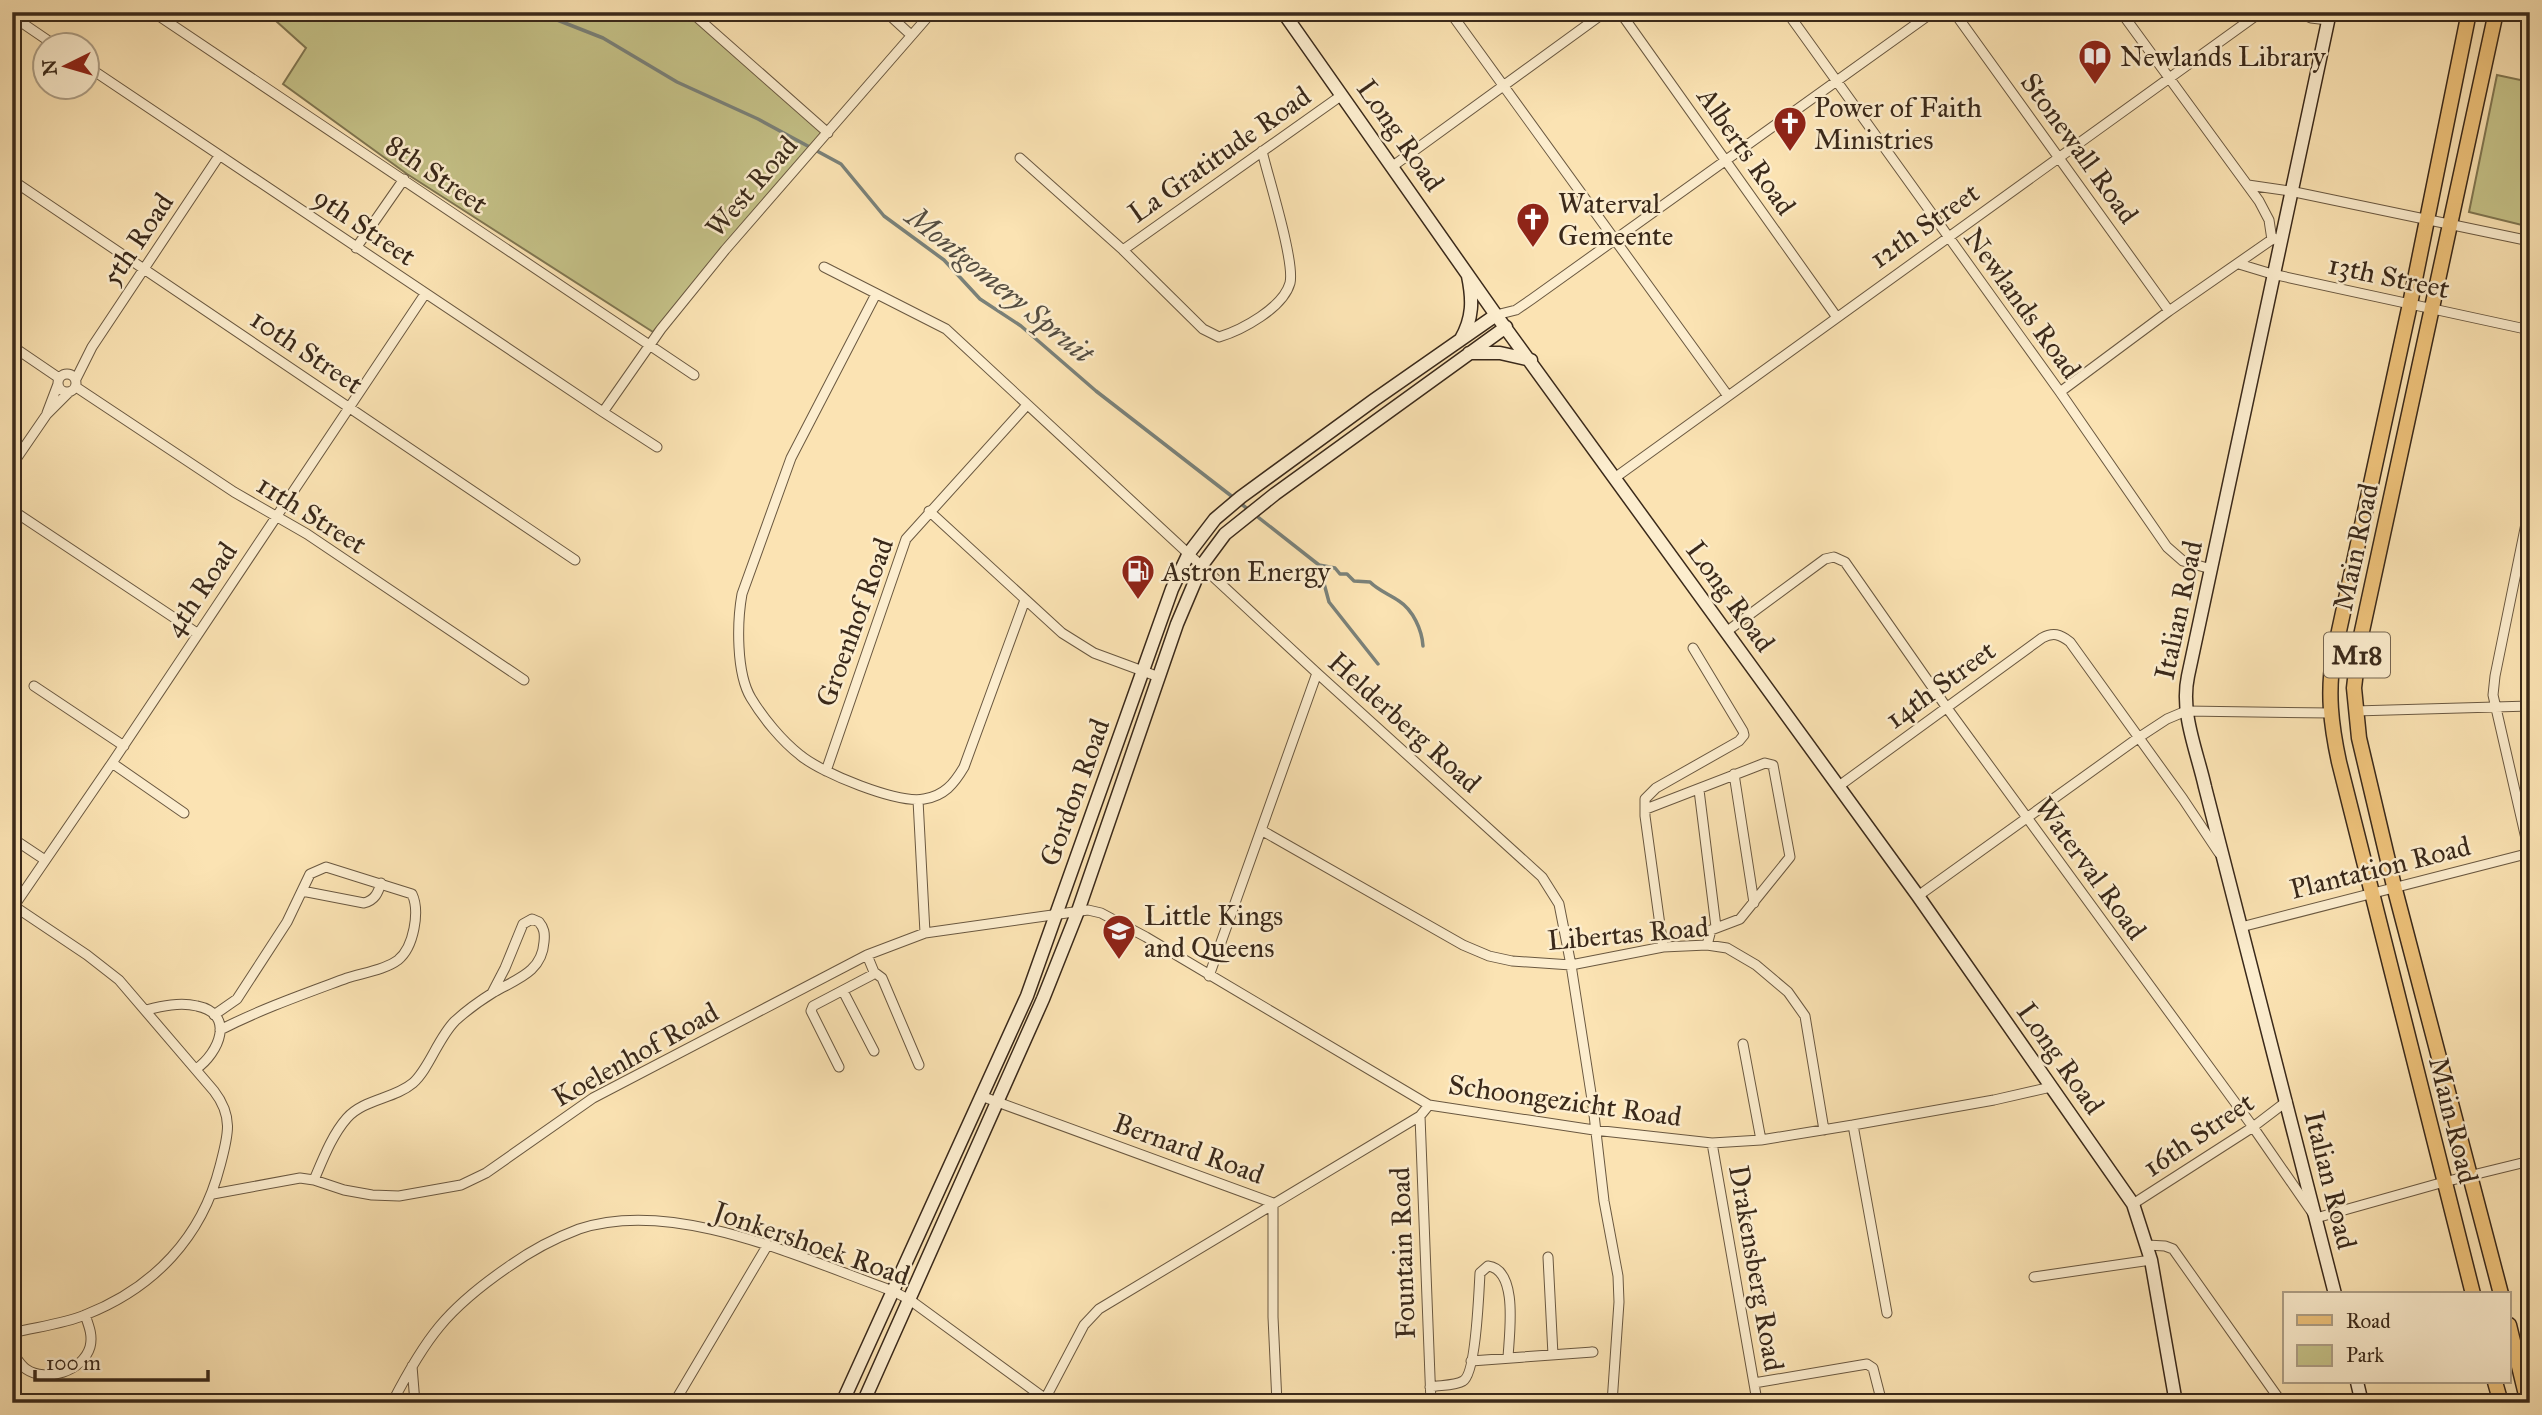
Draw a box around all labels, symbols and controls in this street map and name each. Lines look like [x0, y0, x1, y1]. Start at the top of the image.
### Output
north arrow [32, 32, 102, 102]
library icon: Newlands Library [2076, 37, 2114, 86]
place label: Newlands Library [2120, 39, 2327, 74]
text: N [37, 58, 62, 76]
street label: Stonewall Road [2013, 66, 2146, 231]
street label: Long Road [1349, 72, 1452, 198]
street label: La Gratitude Road [1121, 78, 1317, 230]
street label: Alberts Road [1689, 80, 1803, 222]
place label: Power of Faith Ministries [1814, 90, 1982, 157]
church icon: Power of Faith Ministries [1771, 104, 1809, 153]
street label: 8th Street [379, 127, 495, 221]
street label: West Road [698, 128, 805, 244]
street label: 12th Street [1863, 175, 1986, 276]
street label: 9th Street [307, 179, 423, 273]
street label: 5th Road [94, 186, 181, 292]
place label: Waterval Gemeente [1558, 186, 1674, 253]
water label: Montgomery Spruit [897, 197, 1102, 373]
church icon: Waterval Gemeente [1514, 200, 1552, 249]
street label: Newlands Road [1956, 221, 2089, 385]
street label: 13th Street [2325, 247, 2453, 306]
street label: 10th Street [244, 301, 370, 402]
street label: 11th Street [250, 467, 373, 562]
street label: Main Road [2325, 480, 2386, 614]
street label: Groenhof Road [808, 533, 901, 711]
street label: Long Road [1679, 534, 1783, 659]
street label: 4th Road [156, 535, 245, 643]
street label: Italian Road [2147, 537, 2210, 683]
fuel station icon: Astron Energy [1119, 552, 1157, 601]
place label: Astron Energy [1161, 554, 1331, 589]
road number: M18 [2324, 632, 2390, 678]
street label: 14th Street [1878, 633, 2002, 736]
street label: Helderberg Road [1321, 645, 1488, 800]
street label: Gordon Road [1032, 714, 1117, 871]
street label: Waterval Road [2027, 790, 2154, 947]
street label: Plantation Road [2286, 828, 2474, 907]
place label: Little Kings and Queens [1144, 898, 1283, 965]
street label: Libertas Road [1546, 909, 1710, 958]
school or university icon: Little Kings and Queens [1100, 912, 1138, 961]
street label: Koelenhof Road [546, 994, 724, 1114]
street label: Long Road [2009, 995, 2112, 1121]
street label: Main Road [2421, 1053, 2486, 1187]
street label: Schoongezicht Road [1446, 1067, 1684, 1134]
street label: 16th Street [2136, 1085, 2261, 1184]
street label: Bernard Road [1109, 1105, 1269, 1192]
street label: Italian Road [2296, 1107, 2365, 1253]
street label: Drakensberg Road [1721, 1162, 1792, 1374]
street label: Fountain Road [1382, 1166, 1423, 1340]
street label: Jonkershoek Road [706, 1193, 915, 1293]
legend [2283, 1292, 2510, 1384]
text: Road [2346, 1308, 2391, 1334]
scale bar [35, 1338, 208, 1382]
text: Park [2346, 1342, 2384, 1368]
text: 100 m [46, 1350, 101, 1376]

